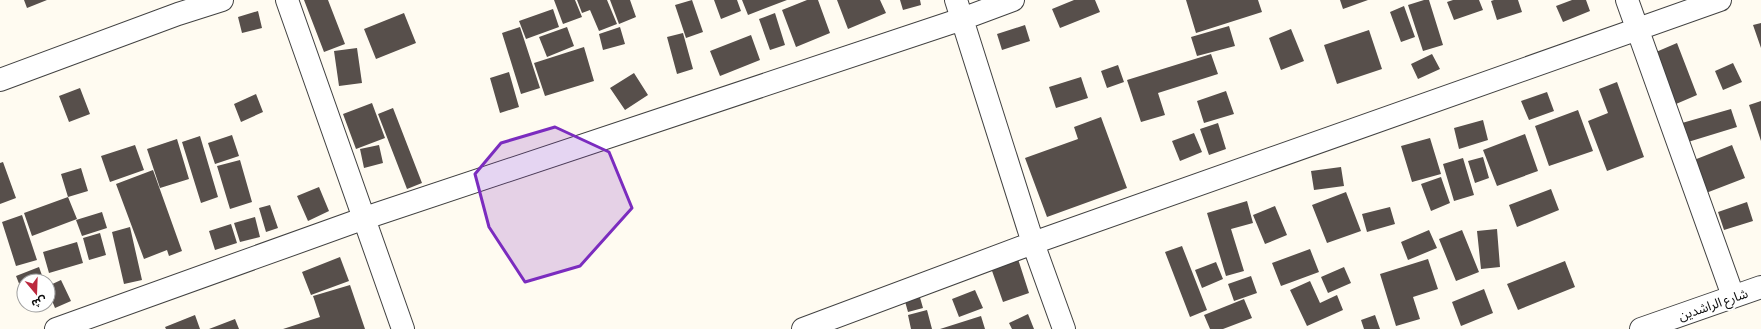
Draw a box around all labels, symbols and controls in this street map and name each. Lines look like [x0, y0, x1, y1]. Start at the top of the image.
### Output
north arrow [16, 273, 56, 313]
street label: شارع الراشدين [1676, 286, 1751, 326]
text: ش [30, 293, 48, 311]

